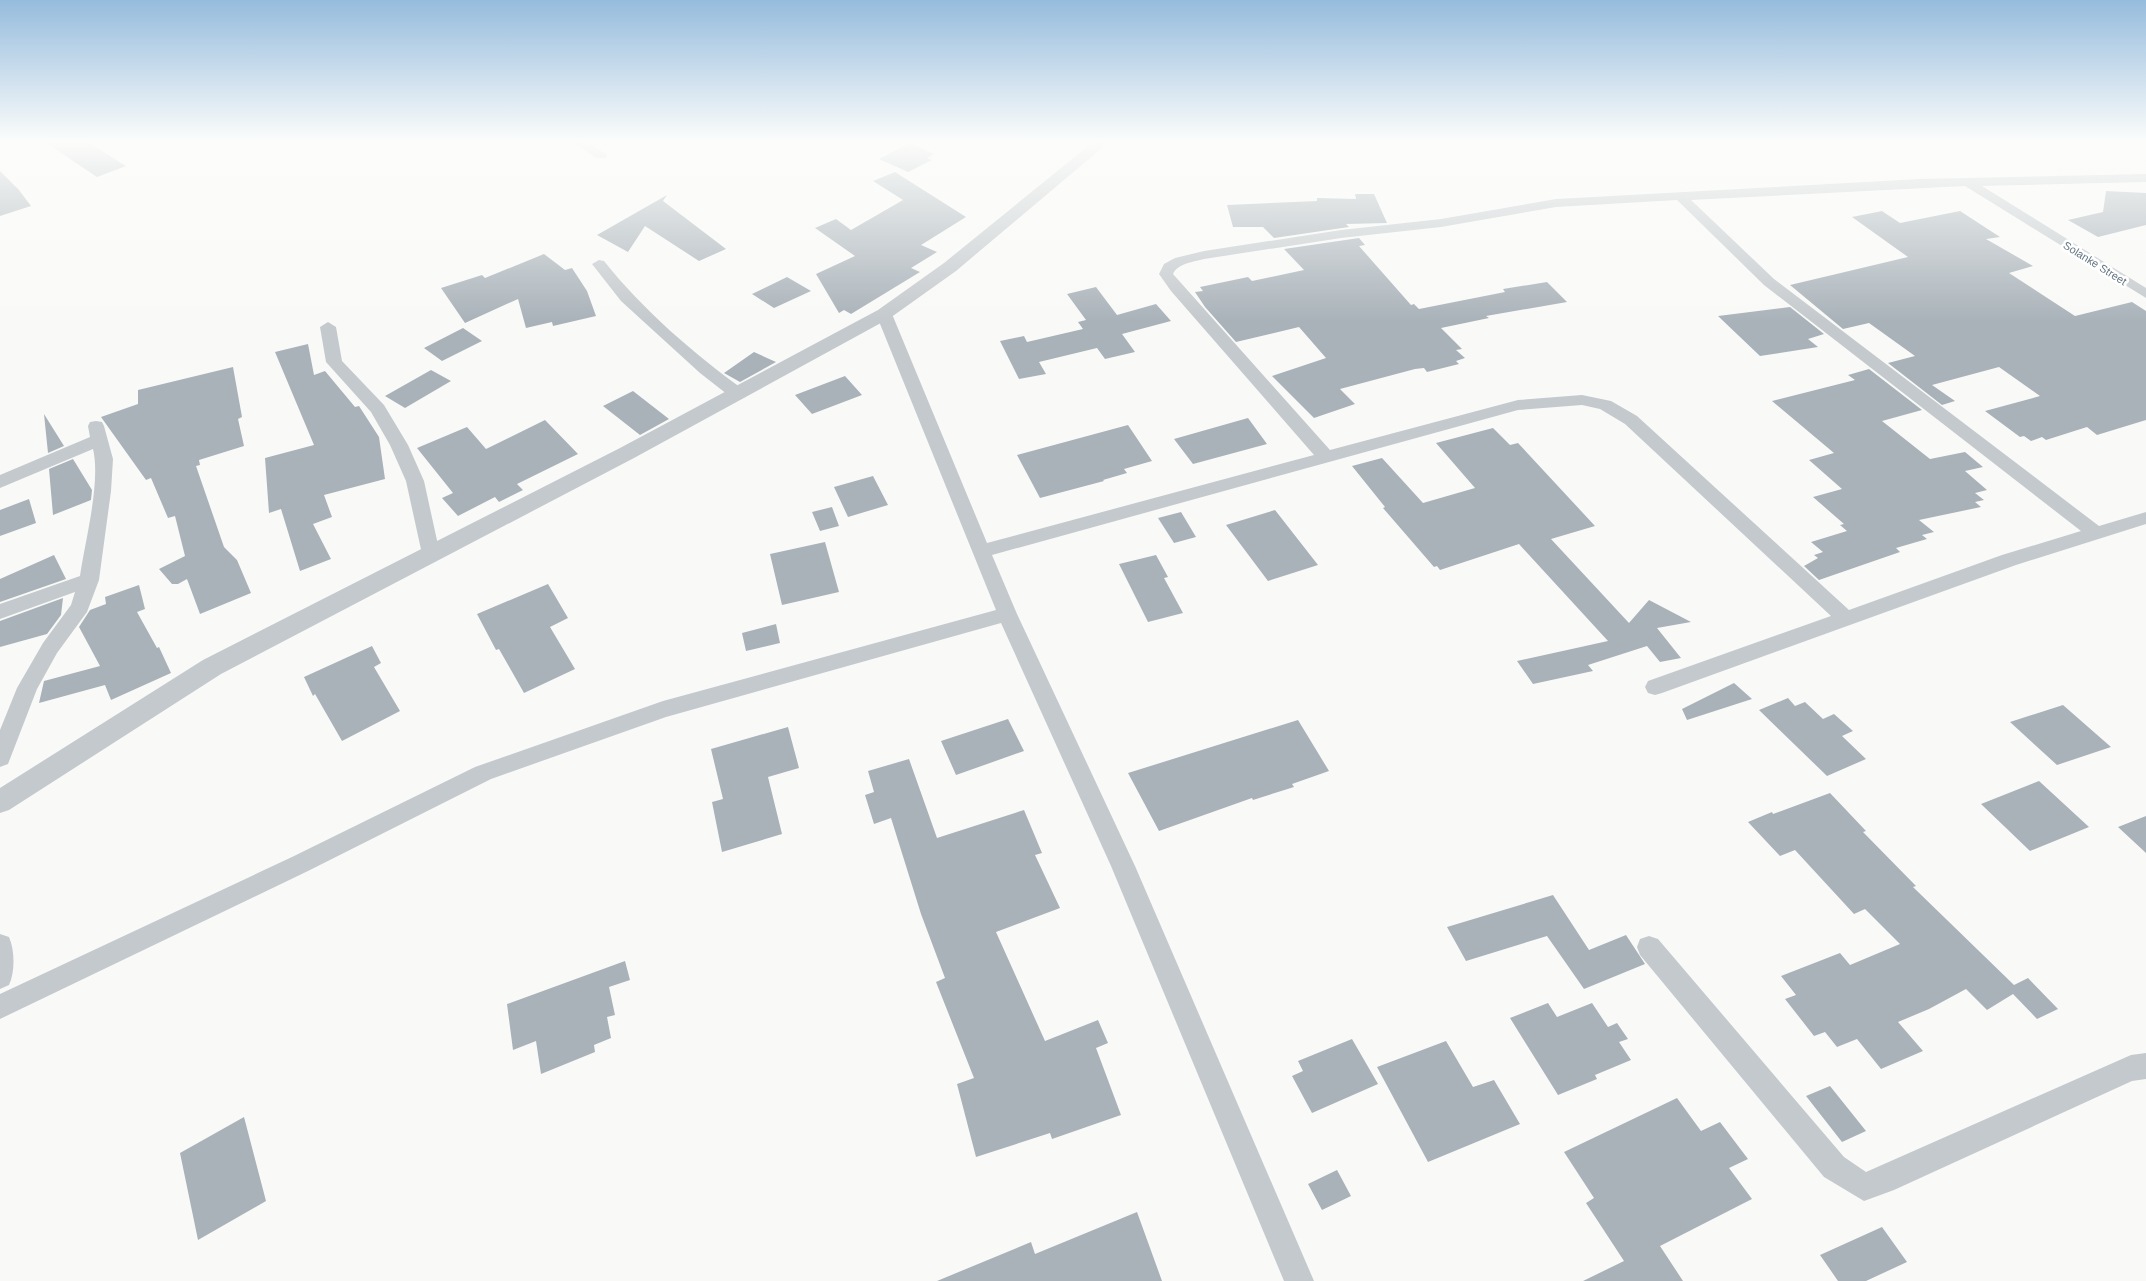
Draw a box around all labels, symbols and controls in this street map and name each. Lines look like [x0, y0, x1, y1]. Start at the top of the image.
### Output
street label: Solanke Street [2061, 239, 2129, 287]

